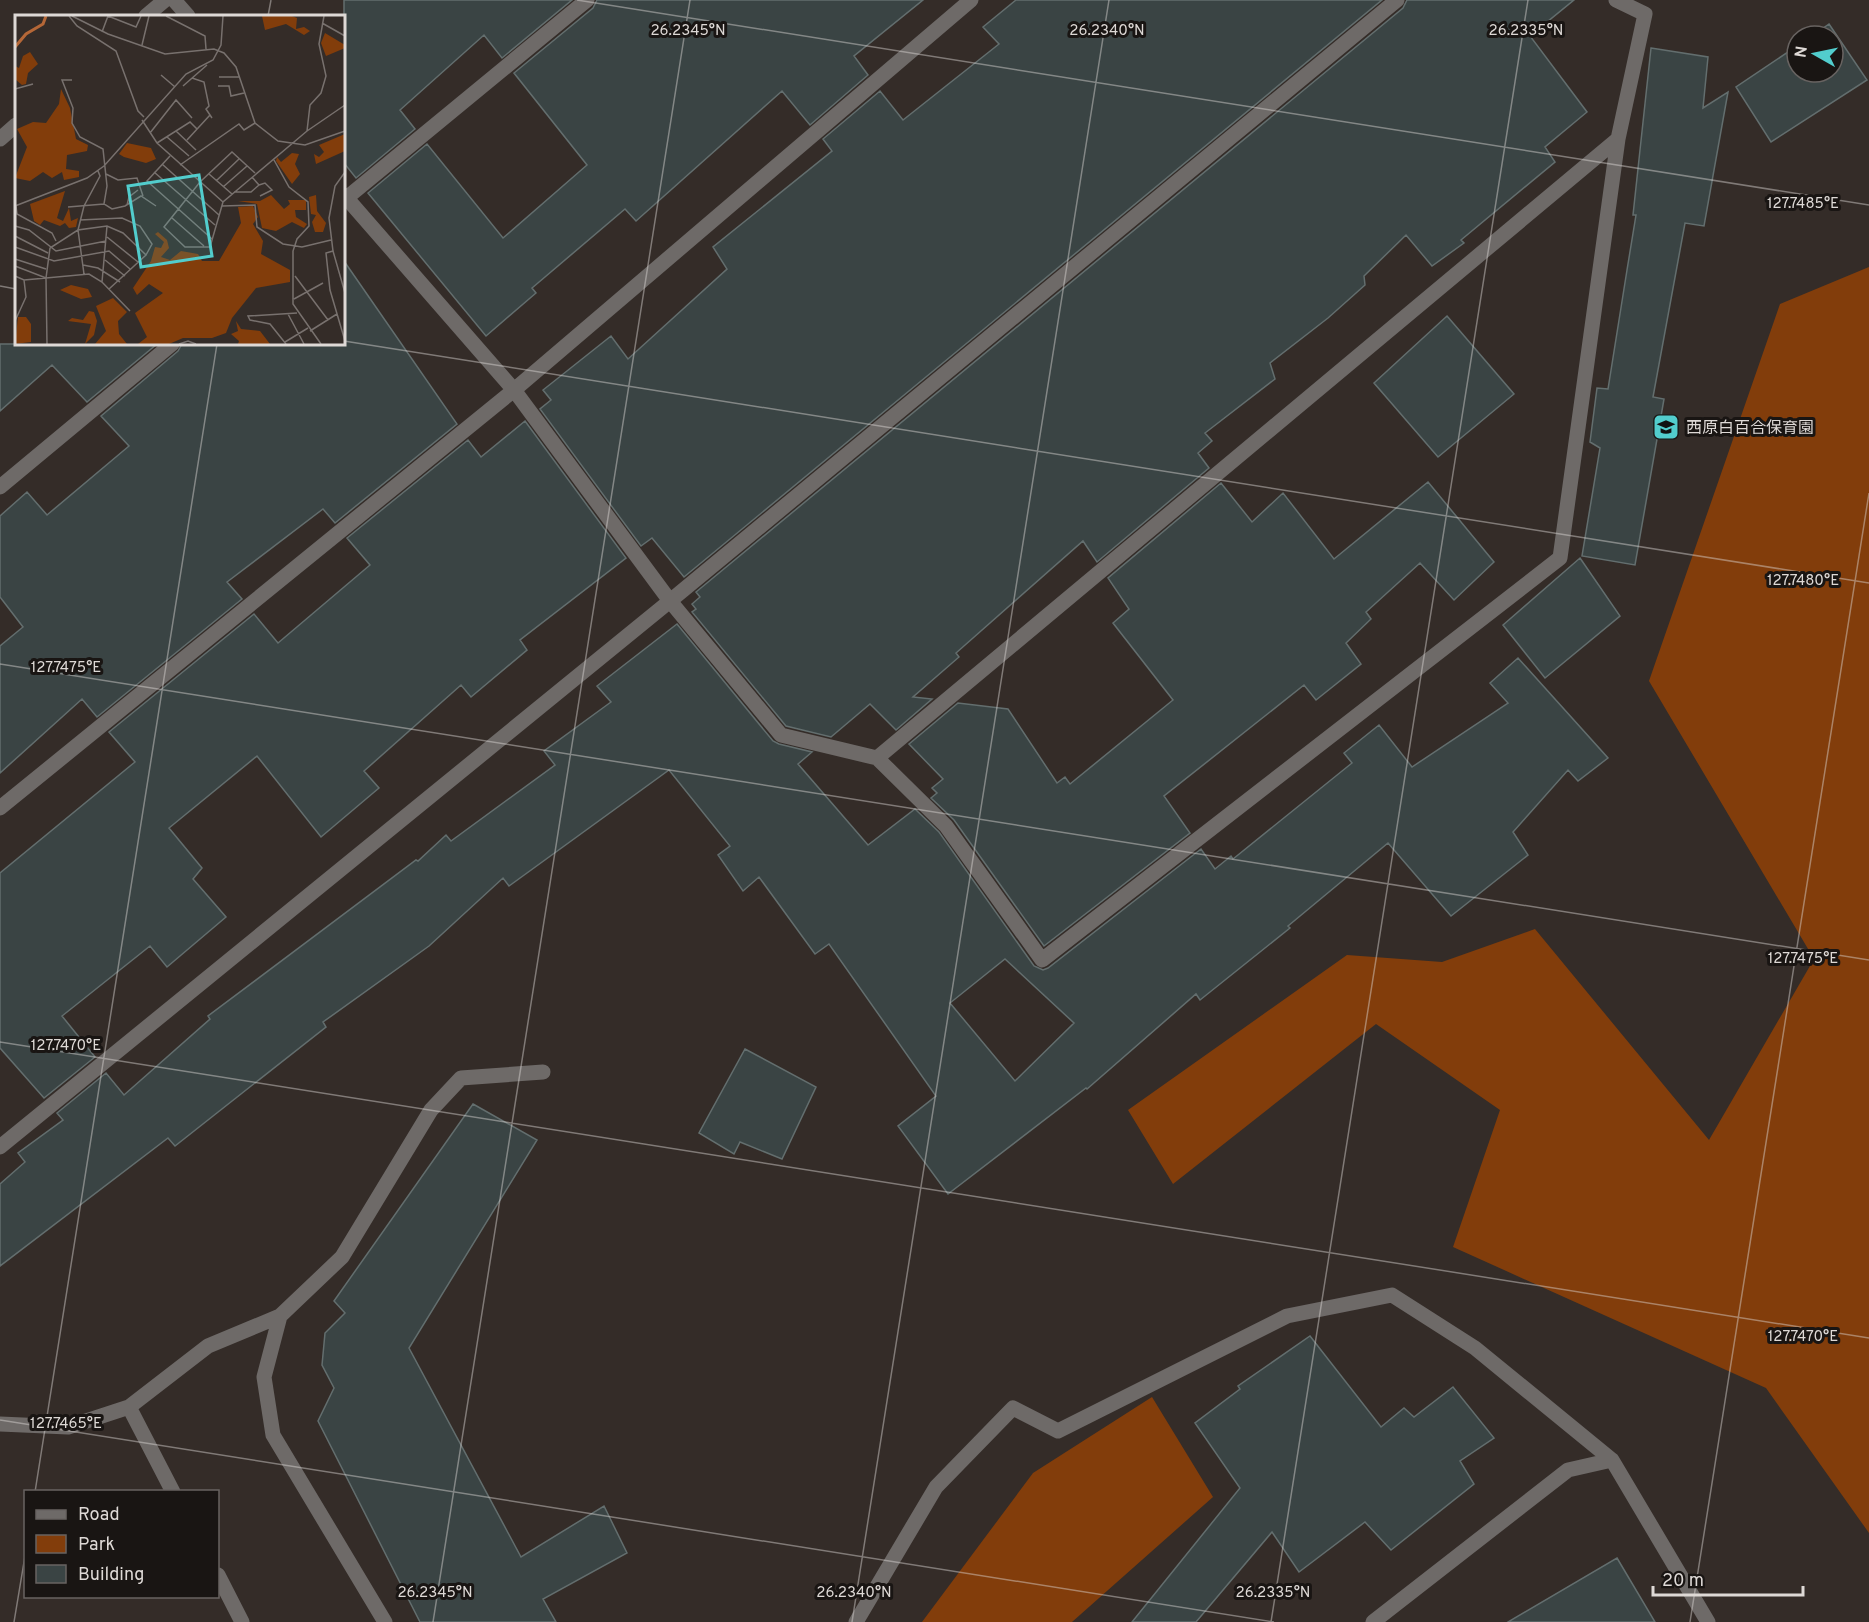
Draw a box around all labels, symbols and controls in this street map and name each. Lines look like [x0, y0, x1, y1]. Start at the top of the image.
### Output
inset map [15, 15, 345, 345]
text: 26.2345°N [650, 22, 726, 41]
text: 26.2340°N [1069, 22, 1145, 41]
text: 26.2335°N [1489, 22, 1563, 41]
north arrow [1785, 24, 1845, 84]
text: N [1791, 45, 1813, 59]
text: 127.7485°E [1767, 195, 1839, 214]
school or university icon: 西原白百合保育園 [1651, 412, 1681, 442]
place label: 西原白百合保育園 [1686, 419, 1814, 439]
text: 127.7480°E [1767, 572, 1839, 591]
text: 127.7475°E [31, 659, 101, 678]
text: 127.7475°E [1768, 950, 1838, 969]
text: 127.7470°E [31, 1037, 101, 1056]
text: 127.7470°E [1768, 1328, 1838, 1347]
text: 127.7465°E [30, 1415, 102, 1434]
legend [24, 1490, 219, 1598]
text: Road [78, 1504, 120, 1527]
text: Park [78, 1534, 115, 1557]
scale bar [1653, 1559, 1803, 1597]
text: Building [78, 1564, 144, 1587]
text: 20 m [1662, 1570, 1704, 1593]
text: 26.2345°N [397, 1584, 473, 1603]
text: 26.2340°N [816, 1584, 892, 1603]
text: 26.2335°N [1236, 1584, 1310, 1603]

